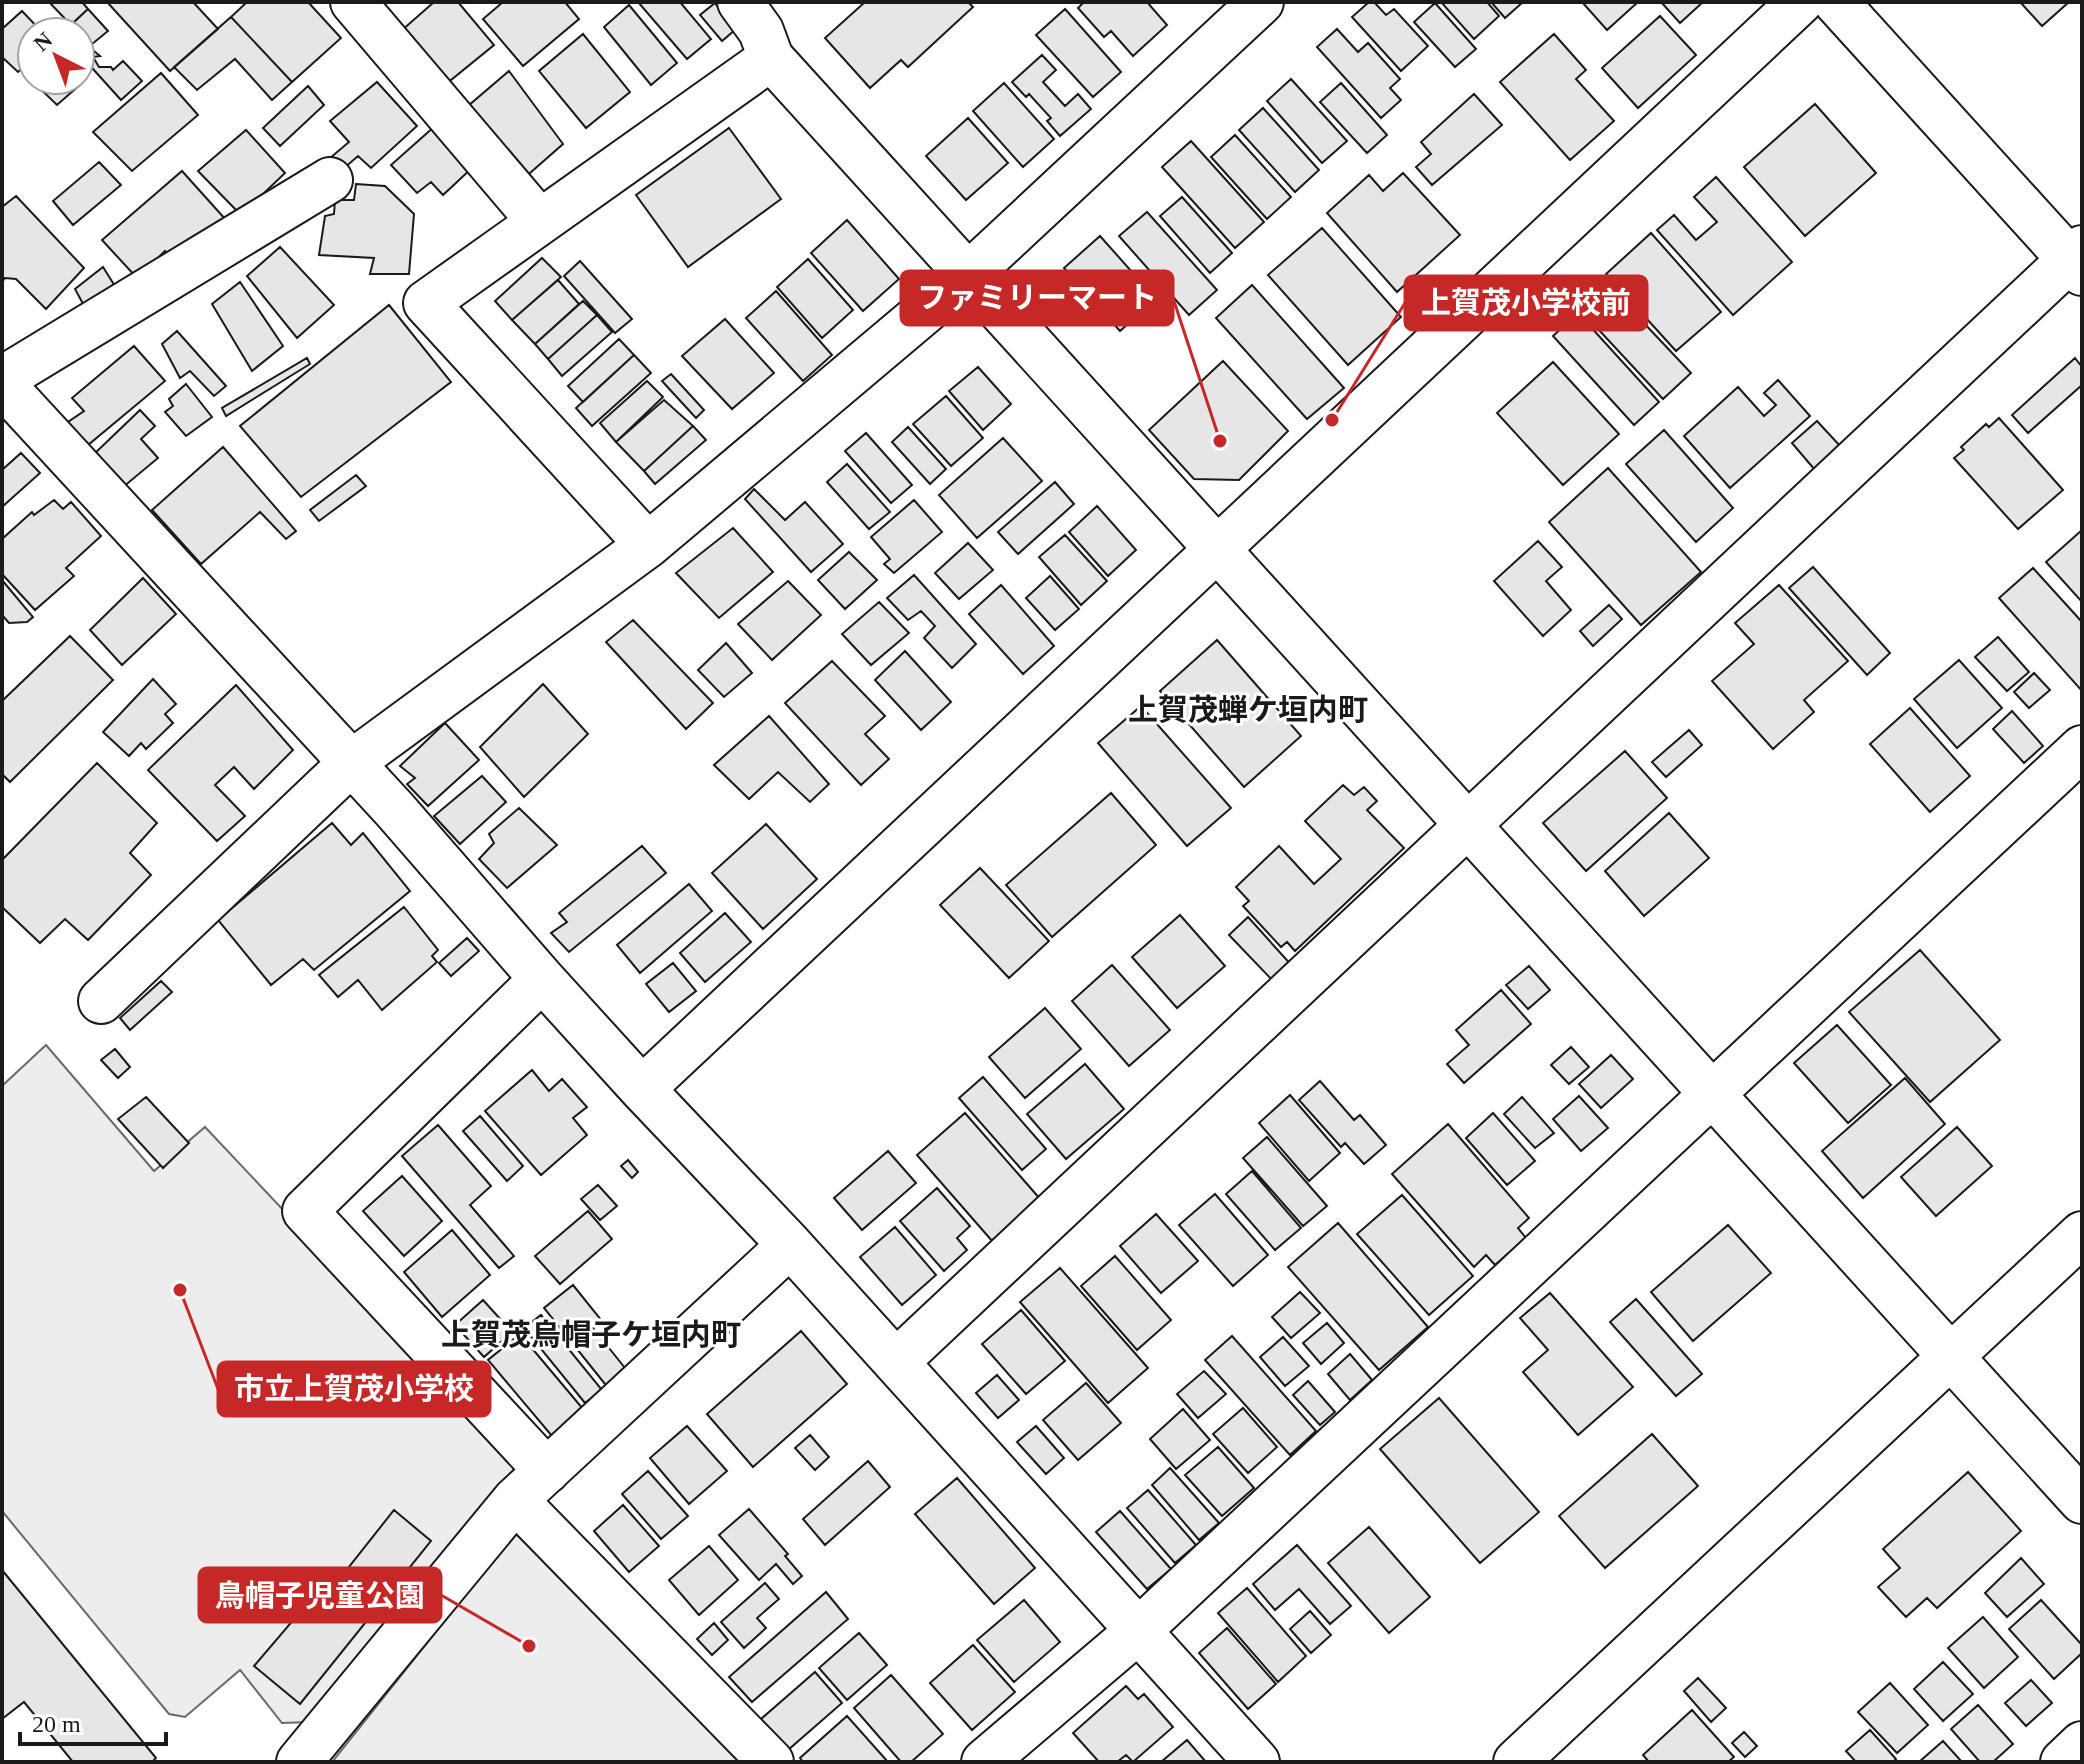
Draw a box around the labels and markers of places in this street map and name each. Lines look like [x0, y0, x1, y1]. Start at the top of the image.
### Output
callout: ファミリーマート [901, 271, 1173, 325]
callout: 上賀茂小学校前 [1405, 276, 1647, 330]
callout: 市立上賀茂小学校 [218, 1362, 490, 1416]
callout: 鳥帽子児童公園 [199, 1568, 441, 1622]

